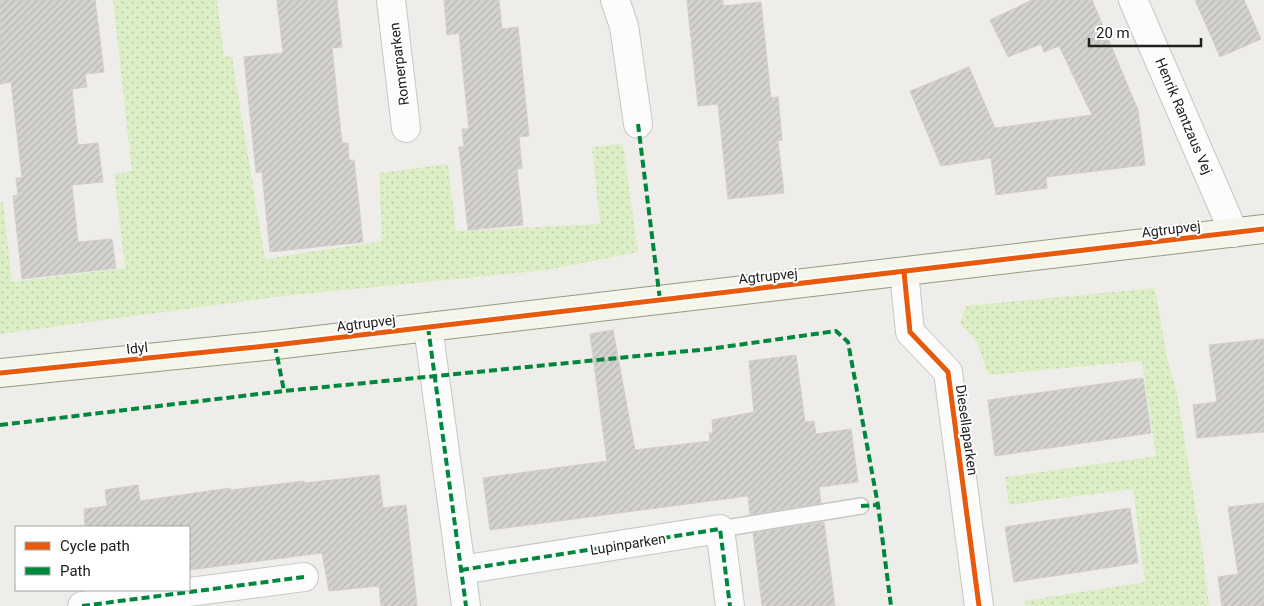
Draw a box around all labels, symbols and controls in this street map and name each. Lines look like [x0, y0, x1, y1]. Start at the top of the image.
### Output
scale bar [1089, 15, 1202, 47]
street label: Romerparken [386, 22, 412, 106]
text: 20 m [1096, 24, 1130, 42]
street label: Henrik Rantzaus Vej [1152, 55, 1216, 177]
street label: Agtrupvej [1141, 217, 1201, 241]
street label: Agtrupvej [738, 265, 798, 287]
street label: Agtrupvej [336, 311, 396, 335]
street label: Idyl [125, 339, 149, 357]
street label: Diesellaparken [953, 384, 981, 476]
legend [15, 526, 190, 591]
street label: Lupinparken [589, 530, 667, 558]
text: Cycle path [60, 537, 130, 555]
text: Path [60, 562, 91, 580]

